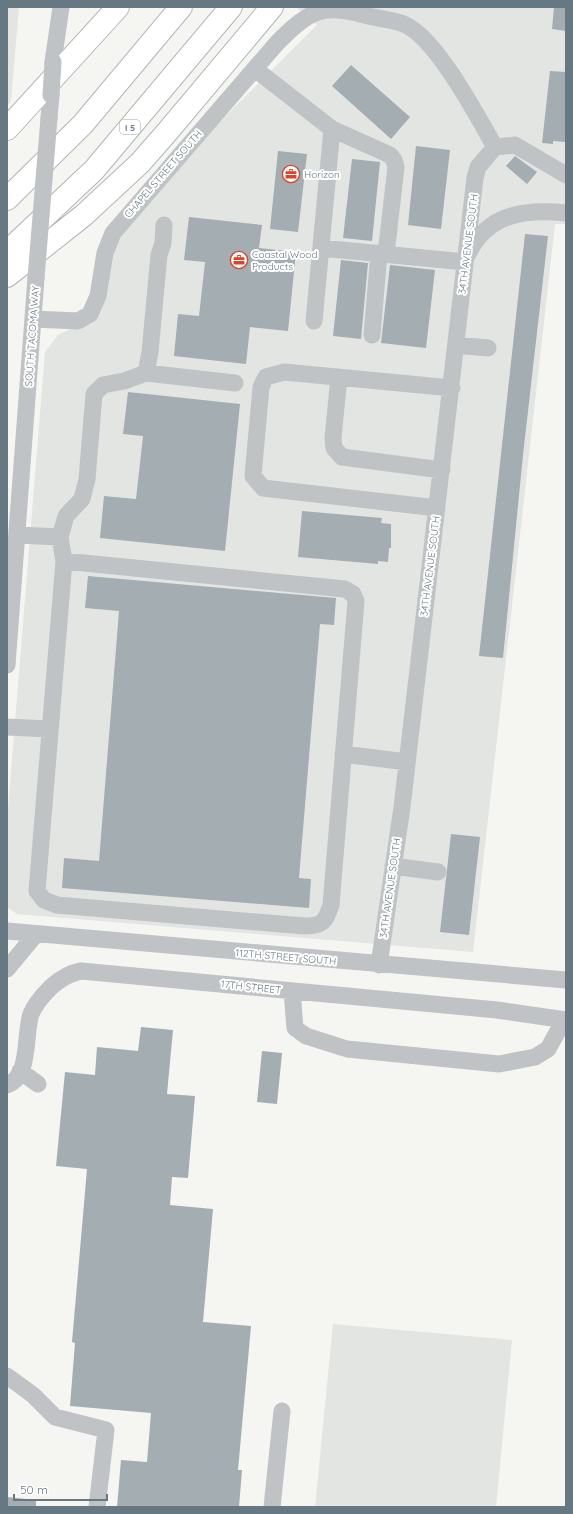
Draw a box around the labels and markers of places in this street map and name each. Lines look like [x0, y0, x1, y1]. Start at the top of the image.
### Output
office icon: Horizon [281, 164, 301, 184]
place label: Horizon [304, 168, 340, 181]
place label: Coastal Wood Products [252, 248, 317, 273]
office icon: Coastal Wood Products [229, 250, 249, 270]

